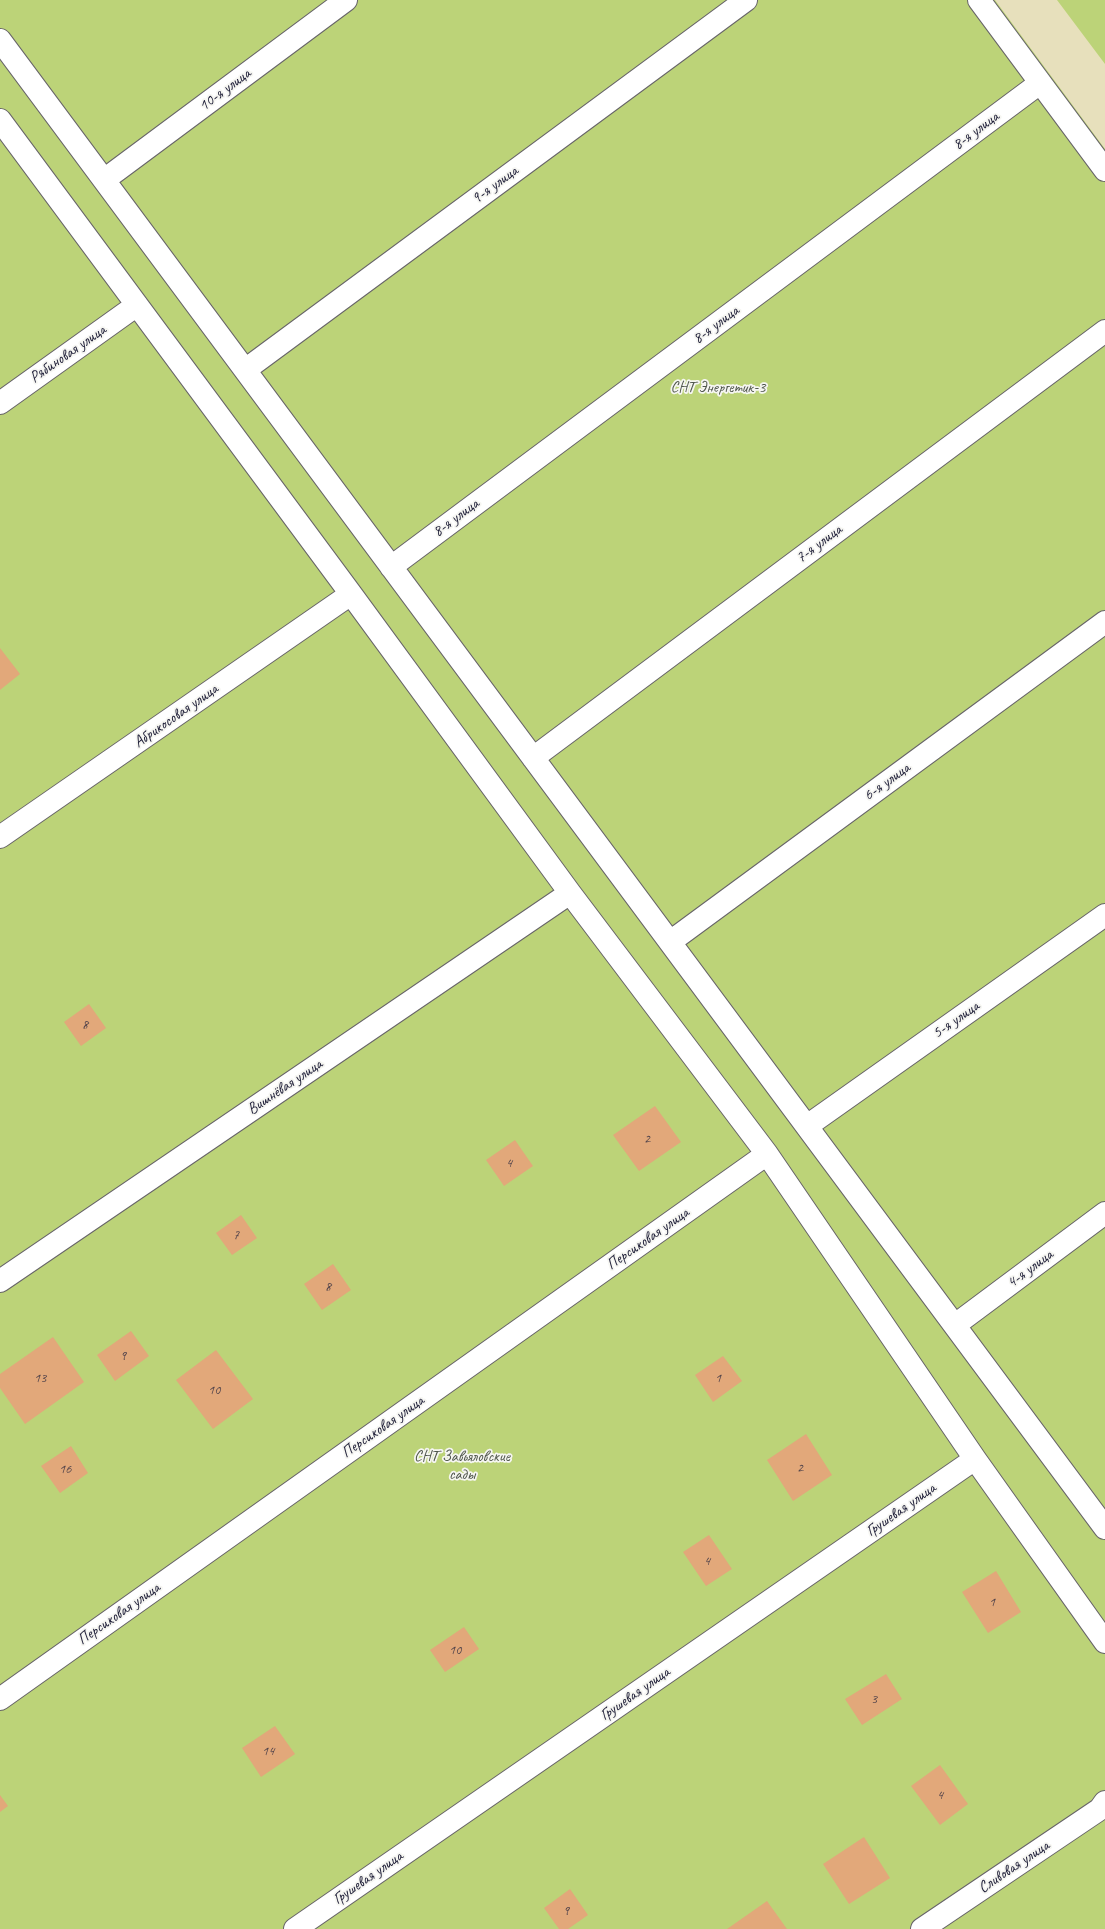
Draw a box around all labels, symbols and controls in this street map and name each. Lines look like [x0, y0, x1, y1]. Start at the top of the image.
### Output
street label: 10-я улица [195, 64, 255, 116]
street label: 8-я улица [949, 107, 1003, 155]
street label: 9-я улица [468, 162, 522, 208]
street label: 8-я улица [689, 301, 743, 349]
street label: Рябиновая улица [26, 321, 110, 387]
park label: СНТ Энергетик-3 [671, 378, 765, 398]
street label: 8-я улица [429, 494, 483, 542]
street label: 7-я улица [792, 520, 846, 568]
street label: Абрикосовая улица [130, 680, 222, 752]
street label: 6-я улица [860, 759, 914, 805]
street label: 5-я улица [929, 997, 983, 1043]
house number: 8 [82, 1017, 88, 1033]
street label: Вишнёвая улица [244, 1055, 326, 1119]
house number: 2 [644, 1131, 650, 1147]
house number: 4 [506, 1155, 512, 1171]
street label: Персиковая улица [603, 1203, 693, 1275]
house number: 7 [233, 1227, 239, 1243]
street label: 4-я улица [1003, 1245, 1057, 1293]
house number: 8 [325, 1279, 331, 1295]
house number: 9 [120, 1348, 126, 1364]
house number: 13 [34, 1370, 46, 1386]
house number: 1 [715, 1370, 721, 1386]
house number: 10 [208, 1382, 220, 1398]
street label: Персиковая улица [338, 1391, 428, 1463]
park label: СНТ Завьяловские сады [414, 1447, 510, 1485]
house number: 2 [797, 1460, 803, 1476]
house number: 16 [59, 1461, 71, 1477]
street label: Грушевая улица [862, 1479, 940, 1541]
house number: 4 [704, 1553, 710, 1569]
street label: Персиковая улица [74, 1578, 164, 1650]
house number: 1 [989, 1594, 995, 1610]
house number: 10 [449, 1642, 461, 1658]
street label: Грушевая улица [596, 1663, 674, 1725]
house number: 3 [871, 1691, 877, 1707]
house number: 14 [262, 1743, 274, 1759]
house number: 4 [937, 1787, 943, 1803]
street label: Сливовая улица [975, 1836, 1053, 1898]
street label: Грушевая улица [329, 1847, 407, 1909]
house number: 9 [563, 1903, 569, 1919]

